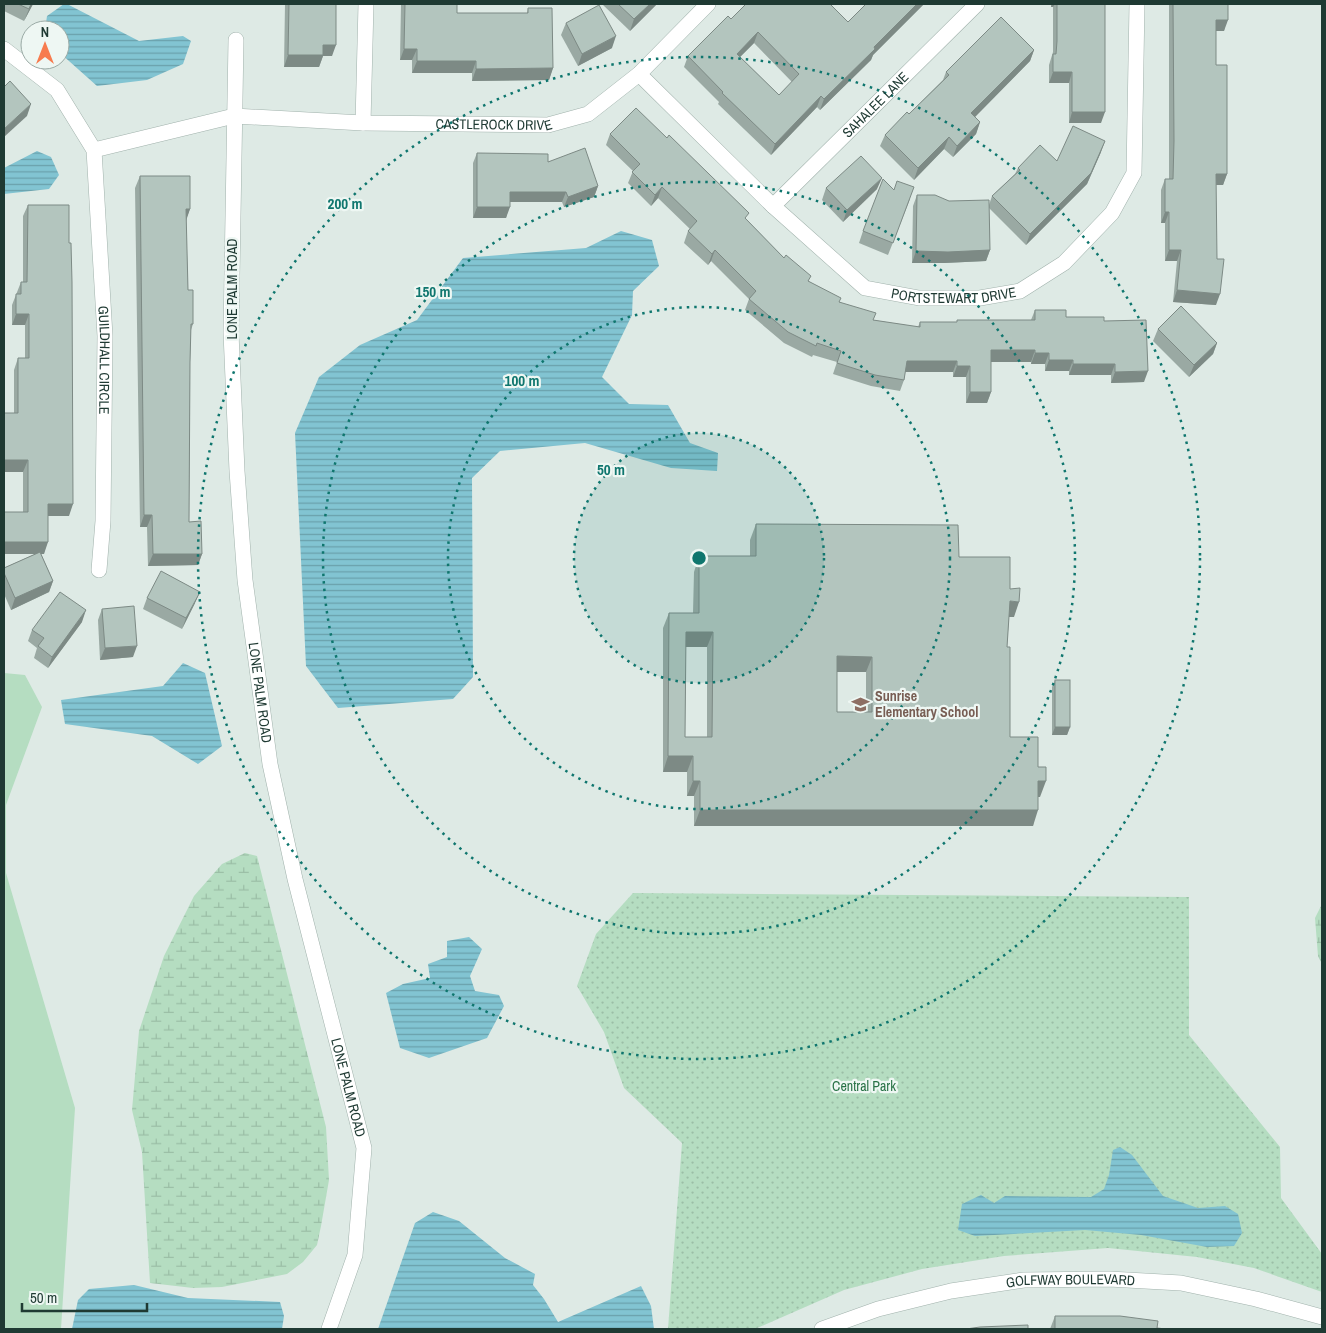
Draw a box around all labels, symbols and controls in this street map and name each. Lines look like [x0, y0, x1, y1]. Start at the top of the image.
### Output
north arrow [20, 20, 70, 70]
text: N [41, 23, 49, 41]
street label: SAHALEE LANE [838, 68, 912, 141]
street label: CASTLEROCK DRIVE [436, 115, 554, 135]
text: 200 m [328, 193, 362, 214]
street label: LONE PALM ROAD [223, 238, 241, 340]
text: 150 m [416, 281, 450, 302]
street label: PORTSTEWART DRIVE [890, 283, 1017, 307]
street label: GUILDHALL CIRCLE [94, 305, 114, 415]
text: 100 m [505, 370, 539, 391]
text: 50 m [597, 459, 625, 480]
centre of rings [690, 549, 708, 567]
street label: LONE PALM ROAD [245, 641, 276, 744]
place label: Sunrise Elementary School [875, 687, 978, 721]
school or university icon: Sunrise Elementary School [851, 694, 871, 714]
street label: LONE PALM ROAD [327, 1036, 370, 1139]
park label: Central Park [832, 1077, 896, 1095]
street label: GOLFWAY BOULEVARD [1005, 1270, 1136, 1292]
scale bar [22, 1280, 148, 1312]
text: 50 m [30, 1287, 57, 1308]

